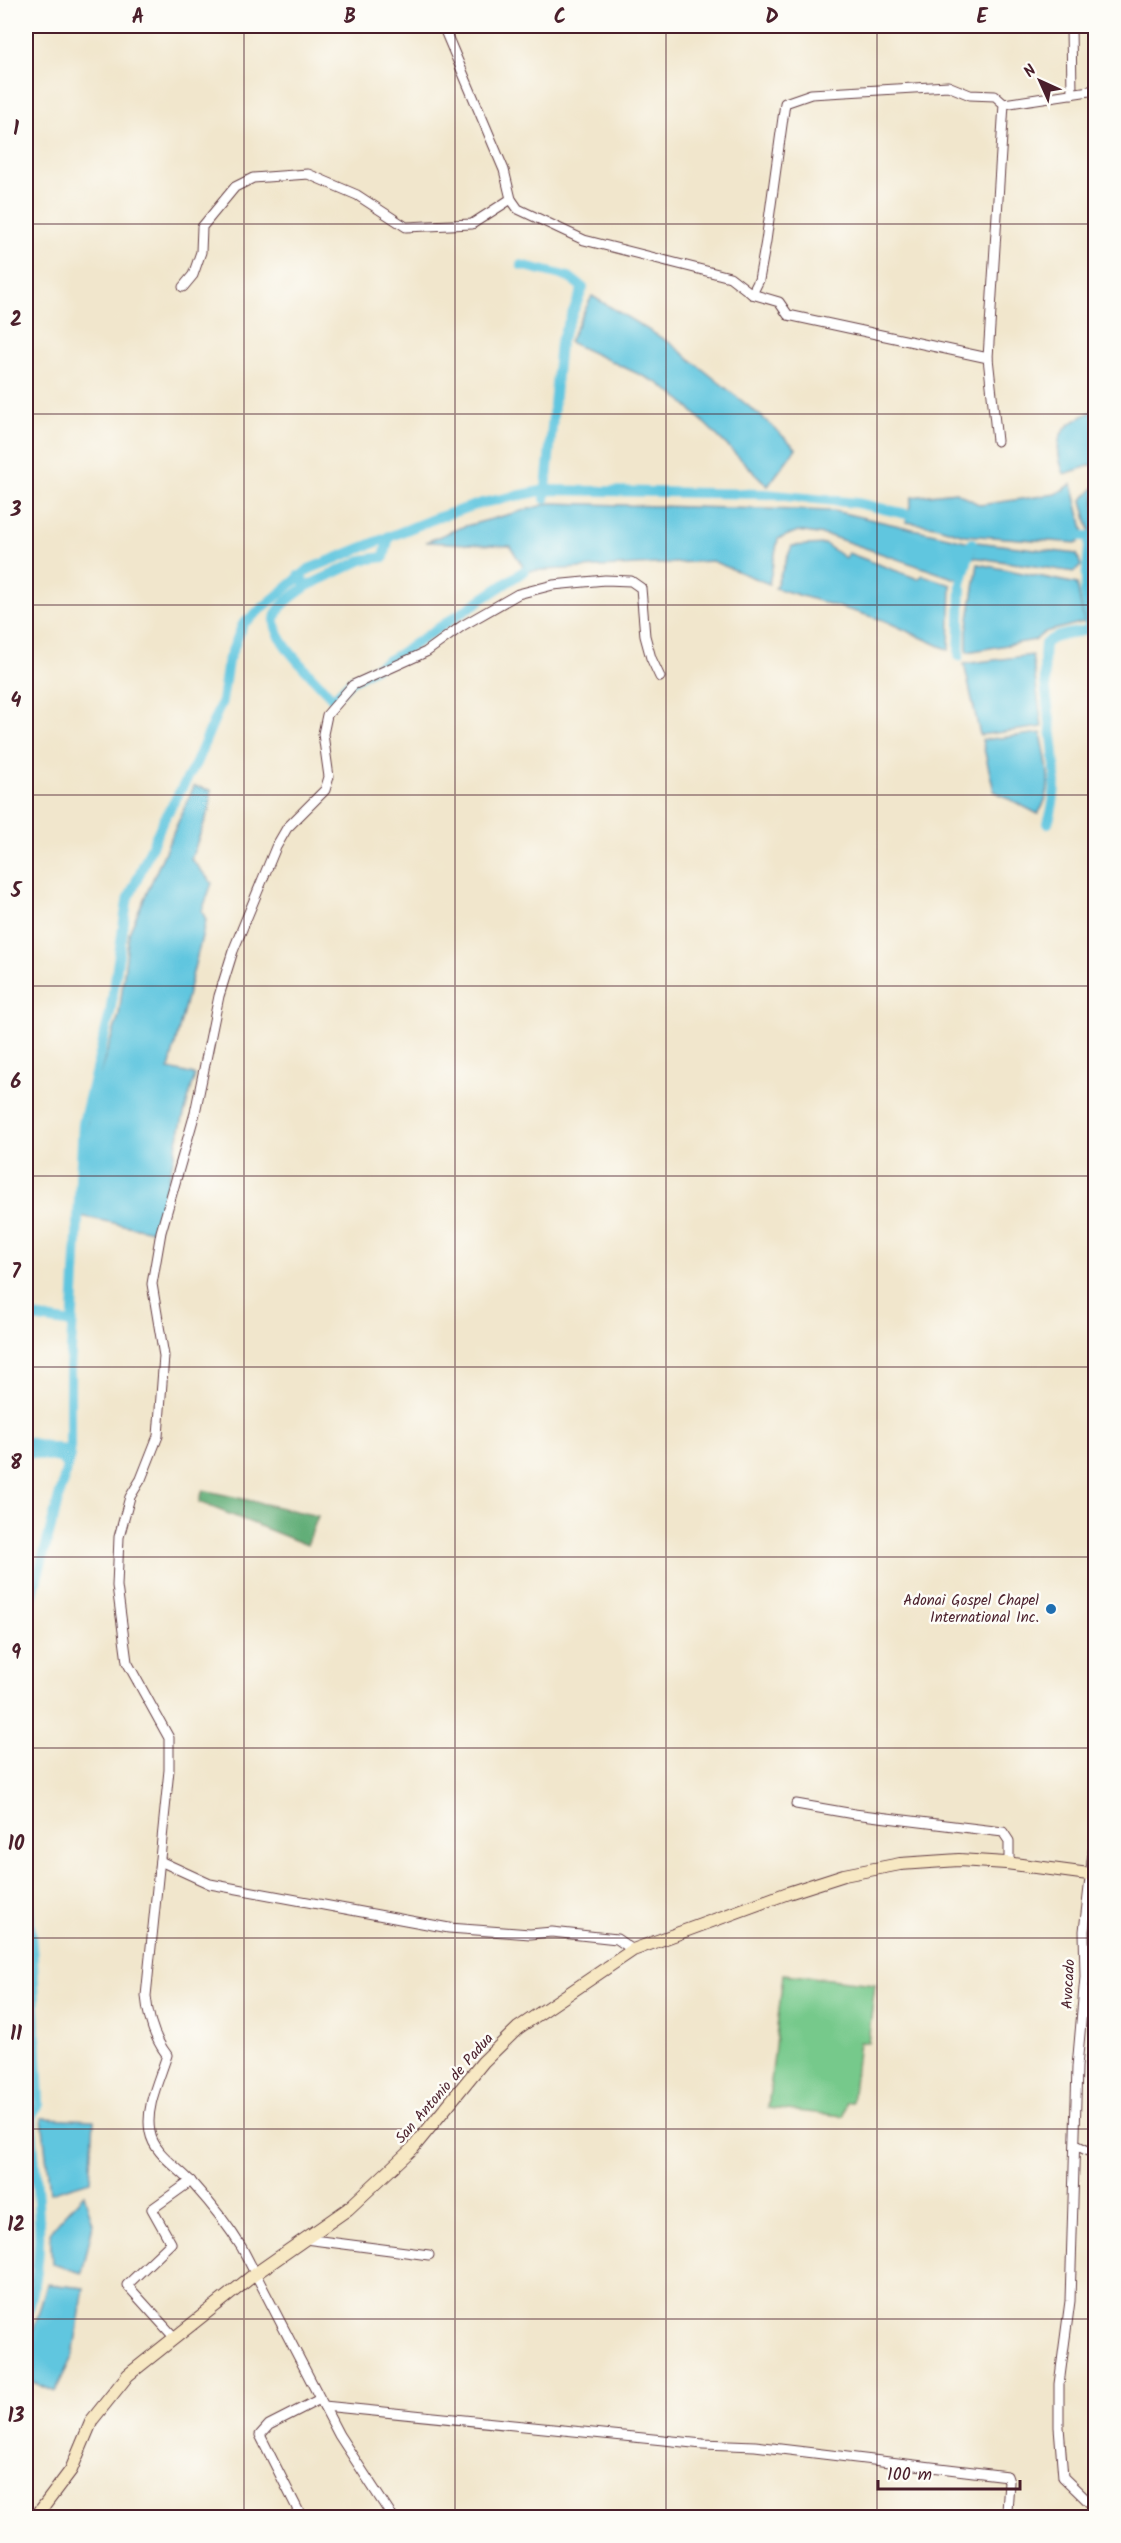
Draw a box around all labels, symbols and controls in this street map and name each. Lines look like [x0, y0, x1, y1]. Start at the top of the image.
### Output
text: A [132, 2, 144, 34]
text: B [344, 2, 356, 34]
text: C [554, 2, 566, 34]
text: D [765, 2, 779, 34]
text: E [976, 2, 988, 34]
north arrow [1010, 51, 1070, 111]
text: N [1018, 59, 1043, 84]
text: 1 [13, 114, 19, 146]
text: 2 [10, 305, 22, 337]
text: 3 [10, 495, 22, 527]
text: 4 [11, 686, 22, 718]
text: 5 [10, 876, 23, 908]
text: 6 [11, 1067, 22, 1099]
text: 7 [11, 1257, 21, 1289]
text: 8 [10, 1448, 22, 1480]
place label: Adonai Gospel Chapel International Inc. [903, 1589, 1039, 1630]
marker: Adonai Gospel Chapel International Inc. [1044, 1602, 1058, 1616]
text: 9 [11, 1638, 21, 1670]
text: 10 [8, 1829, 25, 1861]
street label: Avocado [1056, 1958, 1082, 2010]
text: 11 [10, 2019, 22, 2051]
street label: San Antonio de Padua [390, 2028, 500, 2149]
text: 12 [7, 2210, 25, 2242]
text: 13 [8, 2401, 25, 2433]
scale bar [878, 2453, 1020, 2491]
text: 100 m [887, 2461, 932, 2490]

